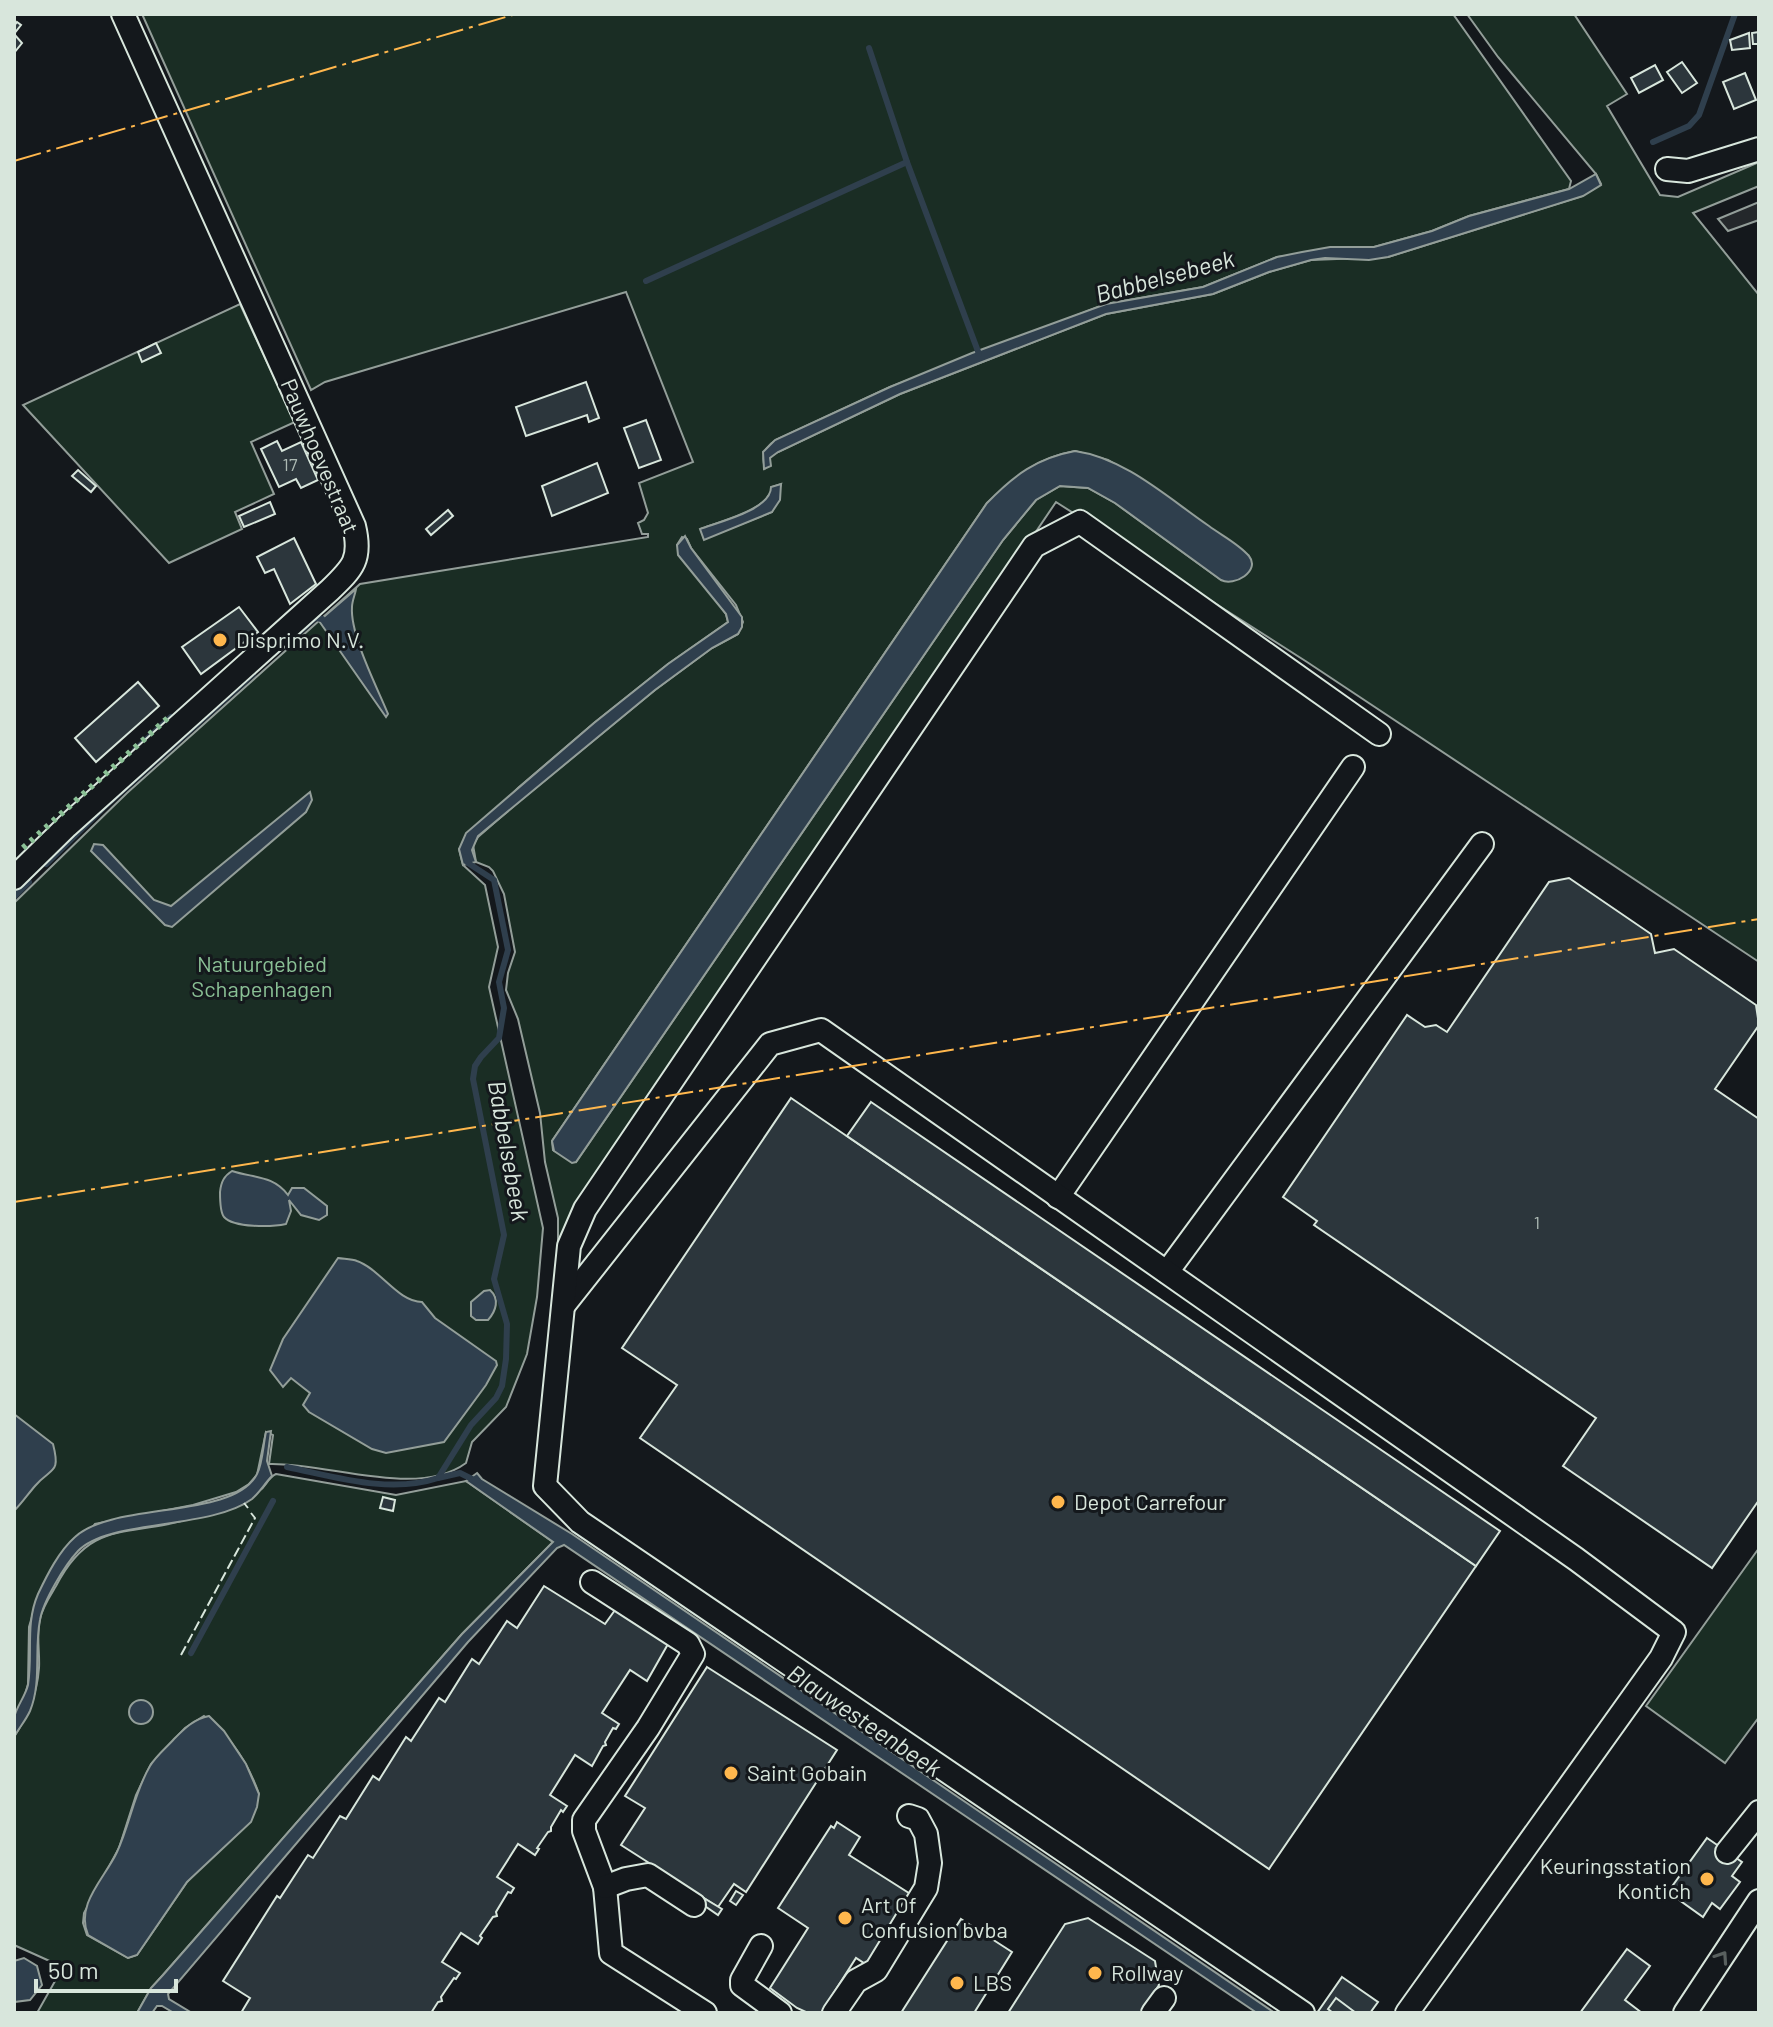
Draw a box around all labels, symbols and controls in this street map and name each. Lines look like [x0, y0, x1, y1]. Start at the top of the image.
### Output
water label: Babbelsebeek [1092, 243, 1237, 308]
street label: Pauwhoevestraat [277, 374, 365, 537]
house number: 17 [283, 453, 298, 475]
place label: Disprimo N.V. [236, 626, 364, 652]
marker: Disprimo N.V. [211, 631, 229, 649]
park label: Natuurgebied Schapenhagen [191, 950, 333, 1001]
water label: Babbelsebeek [483, 1078, 536, 1224]
house number: 1 [1534, 1211, 1540, 1233]
place label: Depot Carrefour [1074, 1488, 1226, 1514]
marker: Depot Carrefour [1049, 1493, 1067, 1511]
water label: Blauwesteenbeek [782, 1658, 948, 1782]
place label: Saint Gobain [747, 1759, 867, 1785]
marker: Saint Gobain [722, 1764, 740, 1782]
place label: Keuringsstation Kontich [1540, 1852, 1691, 1903]
marker: Keuringsstation Kontich [1698, 1870, 1716, 1888]
place label: Art Of Confusion bvba [861, 1891, 1008, 1942]
marker: Art Of Confusion bvba [836, 1909, 854, 1927]
scale bar [36, 1943, 176, 1993]
one-way arrow [1712, 1951, 1727, 1966]
text: 50 m [48, 1955, 99, 1984]
place label: Rollway [1111, 1959, 1183, 1985]
marker: Rollway [1086, 1964, 1104, 1982]
place label: LBS [973, 1969, 1012, 1995]
marker: LBS [948, 1974, 966, 1992]

